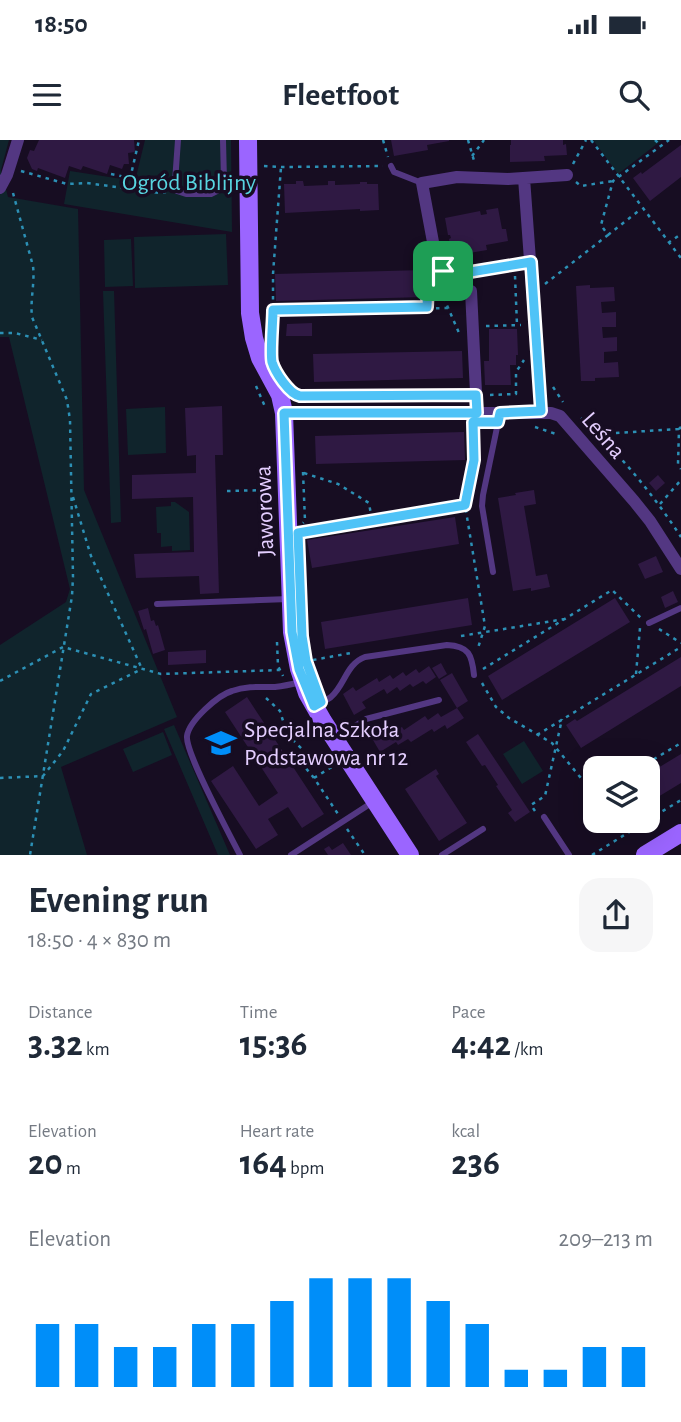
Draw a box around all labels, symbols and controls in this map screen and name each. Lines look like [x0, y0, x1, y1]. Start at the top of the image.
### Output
text: 18:50 [35, 11, 88, 37]
icon: menu [28, 76, 66, 114]
icon: search [615, 76, 653, 114]
text: Fleetfoot [282, 79, 399, 111]
park label: Ogród Biblijny [122, 171, 256, 195]
pin [413, 241, 473, 301]
icon: arrive [424, 252, 462, 290]
street label: Leśna [577, 408, 630, 464]
street label: Jaworowa [251, 465, 279, 557]
place label: Specjalna Szkoła Podstawowa nr 12 [244, 718, 408, 770]
school or university icon: Specjalna Szkoła Podstawowa nr 12 [204, 726, 238, 760]
map controls [583, 756, 660, 833]
button: layers [583, 756, 660, 833]
button: share [579, 878, 653, 952]
text: Evening run [28, 882, 209, 920]
text: 18:50 · 4 × 830 m [28, 929, 171, 952]
text: Distance [28, 1003, 92, 1022]
text: Time [240, 1003, 278, 1022]
text: Pace [451, 1003, 486, 1022]
text: 3.32 [28, 1027, 83, 1062]
text: 15:36 [240, 1027, 307, 1062]
text: 4:42 [451, 1027, 511, 1062]
text: km [83, 1040, 110, 1059]
text: /km [511, 1040, 544, 1059]
text: Elevation [28, 1122, 97, 1141]
text: Heart rate [240, 1122, 314, 1141]
text: kcal [451, 1122, 480, 1141]
text: 20 [28, 1146, 63, 1181]
text: 164 [240, 1146, 287, 1181]
text: 236 [451, 1146, 500, 1181]
text: m [63, 1159, 81, 1178]
text: bpm [287, 1159, 324, 1178]
text: Elevation [28, 1228, 111, 1251]
text: 209–213 m [559, 1228, 653, 1251]

